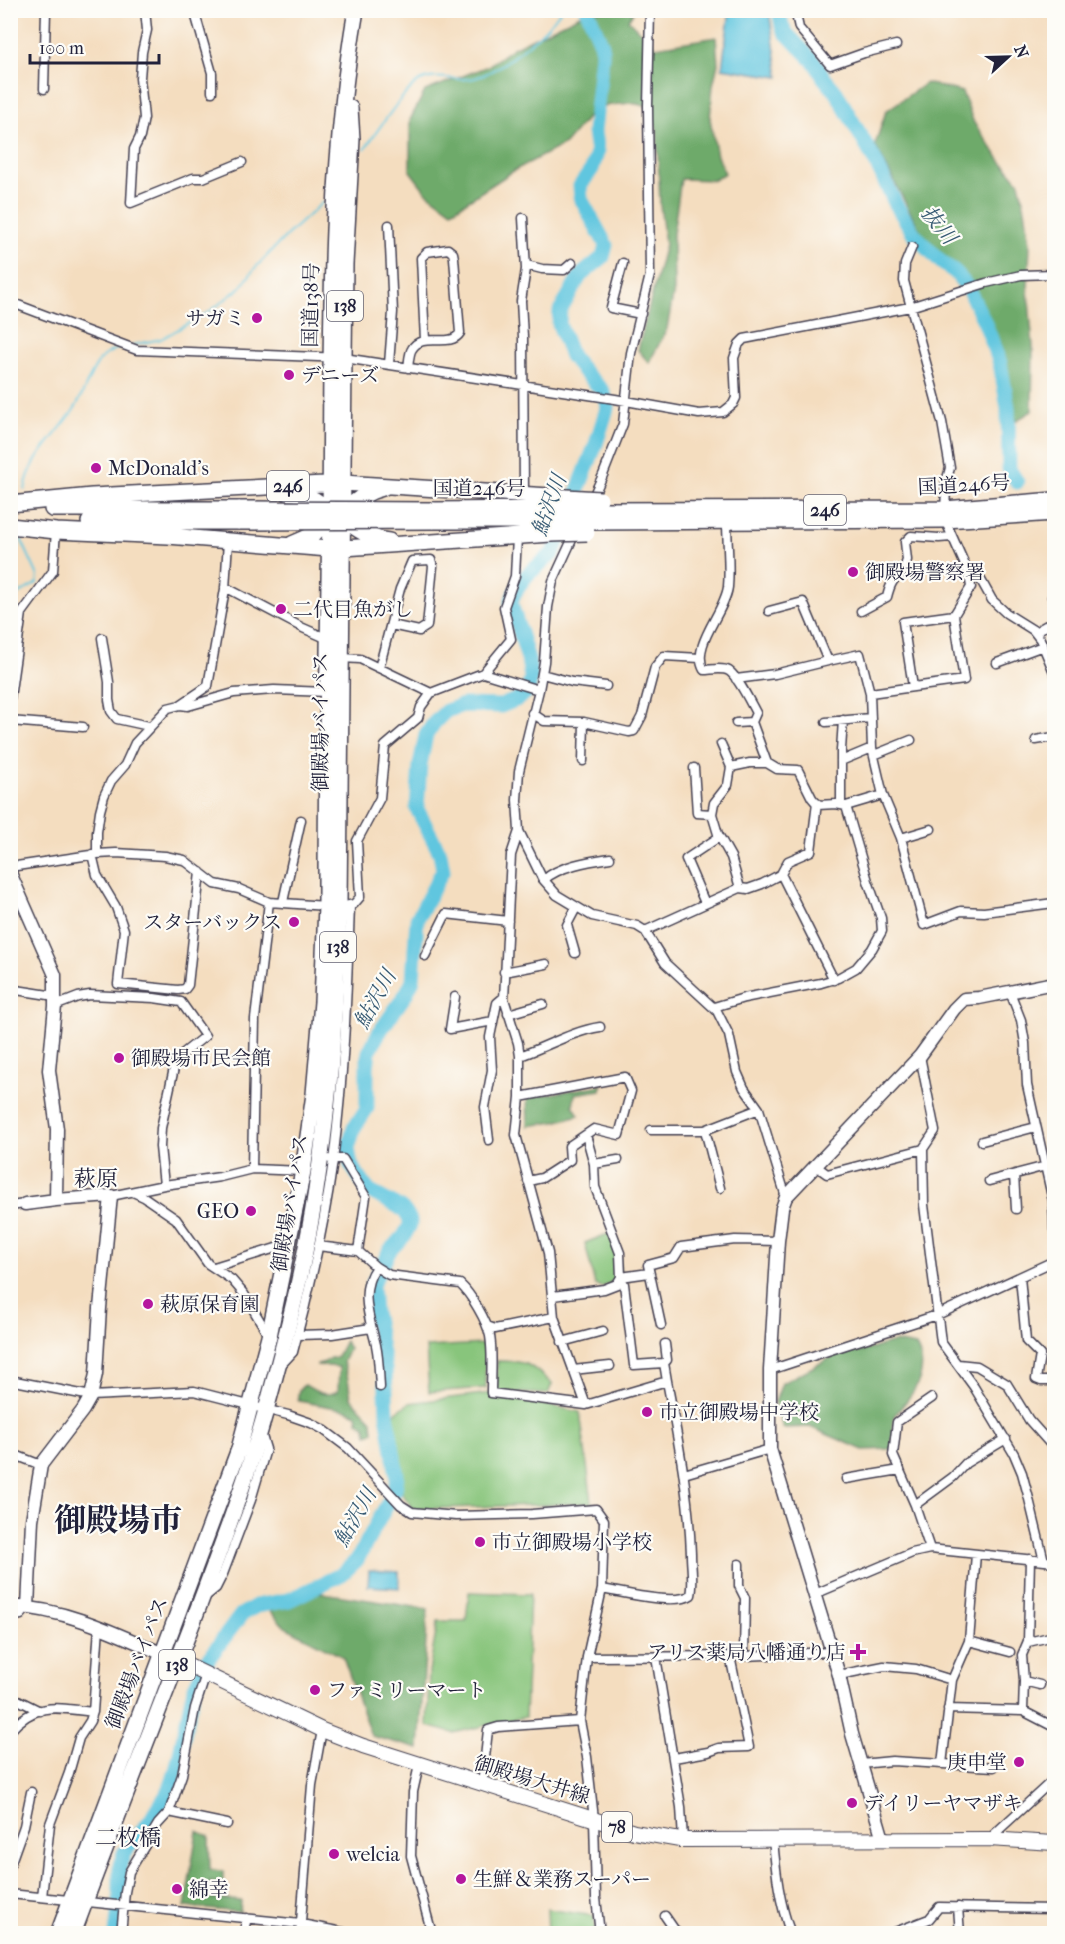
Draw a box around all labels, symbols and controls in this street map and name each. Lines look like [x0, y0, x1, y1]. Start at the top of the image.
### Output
scale bar [30, 27, 159, 65]
north arrow [978, 27, 1038, 87]
text: 100 m [39, 38, 84, 59]
text: N [1010, 42, 1033, 62]
water label: 抜川 [916, 201, 963, 250]
street label: 国道138号 [299, 262, 323, 348]
road number: 138 [327, 291, 363, 321]
place label: サガミ [185, 307, 245, 330]
marker: サガミ [250, 311, 264, 325]
place label: デニーズ [301, 364, 379, 387]
marker: デニーズ [282, 368, 296, 382]
place label: McDonald's [108, 457, 209, 480]
marker: McDonald's [89, 461, 103, 475]
water label: 鮎沢川 [527, 469, 572, 539]
road number: 246 [267, 471, 309, 501]
street label: 国道246号 [917, 471, 1011, 499]
street label: 国道246号 [433, 477, 525, 500]
road number: 246 [804, 495, 846, 525]
place label: 御殿場警察署 [865, 561, 985, 584]
marker: 御殿場警察署 [846, 565, 860, 579]
place label: 二代目魚がし [293, 598, 413, 621]
marker: 二代目魚がし [274, 602, 288, 616]
street label: 御殿場バイパス [309, 652, 332, 792]
place label: スターバックス [143, 911, 282, 934]
marker: スターバックス [287, 915, 301, 929]
road number: 138 [320, 932, 356, 962]
water label: 鮎沢川 [349, 964, 402, 1032]
place label: 御殿場市民会館 [131, 1047, 271, 1070]
marker: 御殿場市民会館 [112, 1051, 126, 1065]
street label: 御殿場バイパス [268, 1132, 312, 1274]
district label: 萩原 [74, 1166, 118, 1192]
place label: GEO [197, 1200, 239, 1223]
marker: GEO [244, 1204, 258, 1218]
place label: 萩原保育園 [160, 1293, 260, 1316]
marker: 萩原保育園 [141, 1297, 155, 1311]
place label: 市立御殿場中学校 [659, 1401, 819, 1424]
marker: 市立御殿場中学校 [640, 1405, 654, 1419]
water label: 鮎沢川 [329, 1482, 382, 1550]
district label: 御殿場市 [54, 1502, 182, 1539]
place label: 市立御殿場小学校 [492, 1531, 652, 1554]
marker: 市立御殿場小学校 [473, 1535, 487, 1549]
street label: 御殿場バイパス [101, 1594, 173, 1732]
place label: アリス薬局八幡通り店 [647, 1641, 846, 1664]
marker: アリス薬局八幡通り店 [851, 1645, 865, 1659]
road number: 138 [159, 1650, 195, 1680]
place label: ファミリーマート [327, 1679, 487, 1702]
marker: ファミリーマート [308, 1683, 322, 1697]
street label: 御殿場大井線 [471, 1751, 593, 1809]
place label: 庚申堂 [947, 1751, 1007, 1774]
marker: 庚申堂 [1012, 1755, 1026, 1769]
place label: デイリーヤマザキ [864, 1792, 1023, 1815]
marker: デイリーヤマザキ [845, 1796, 859, 1810]
road number: 78 [602, 1812, 632, 1842]
district label: 二枚橋 [95, 1825, 161, 1851]
place label: welcia [345, 1843, 400, 1866]
marker: welcia [327, 1847, 341, 1861]
place label: 生鮮＆業務スーパー [473, 1868, 651, 1891]
marker: 生鮮＆業務スーパー [454, 1872, 468, 1886]
place label: 綿幸 [189, 1878, 229, 1901]
marker: 綿幸 [170, 1882, 184, 1896]

